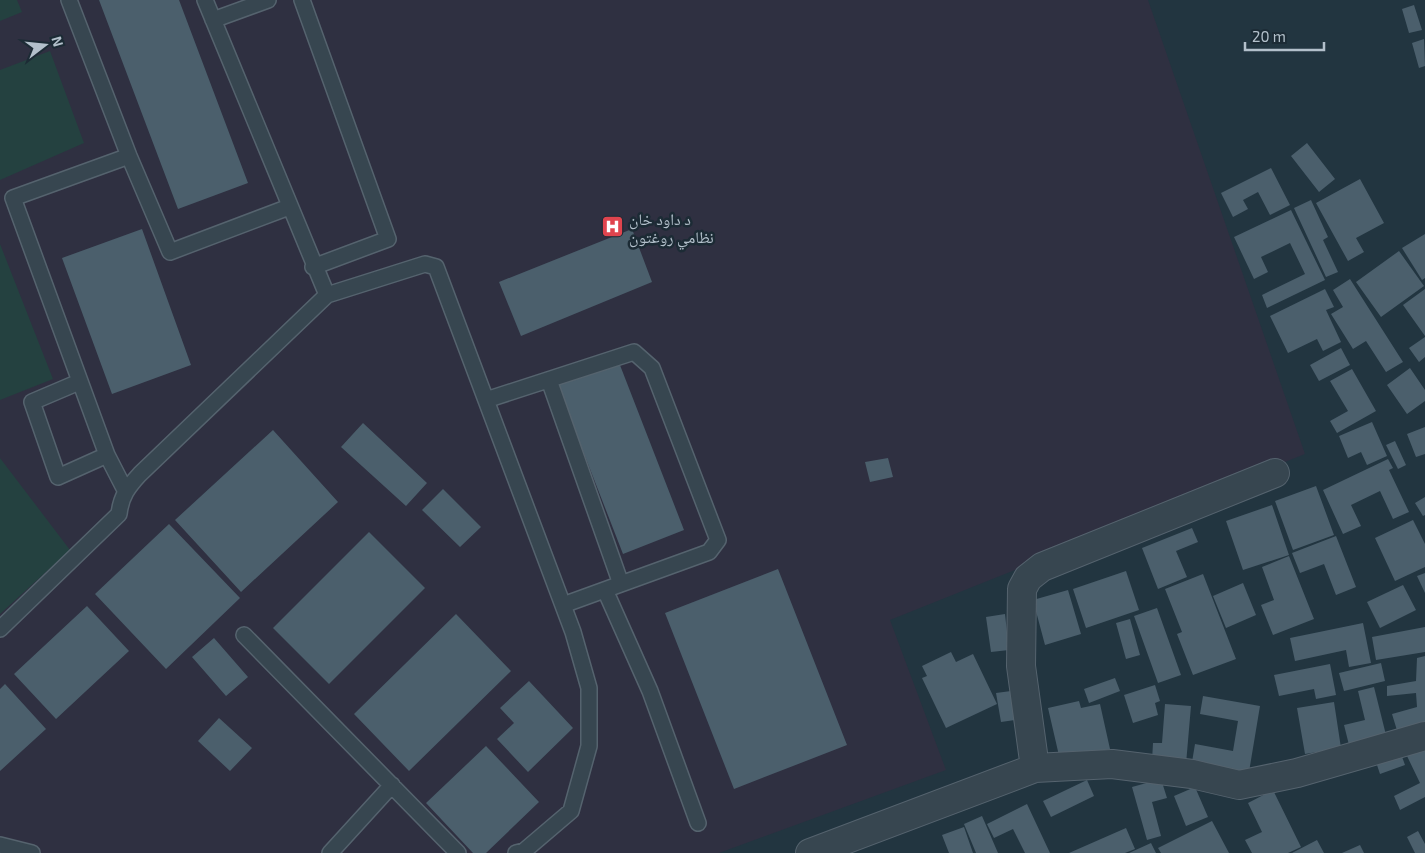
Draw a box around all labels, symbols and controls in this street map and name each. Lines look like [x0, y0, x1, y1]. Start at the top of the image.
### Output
north arrow [20, 20, 70, 70]
scale bar [1245, 20, 1324, 52]
text: 20 m [1252, 27, 1286, 45]
text: N [48, 34, 68, 48]
place label: د داود خان نظامي روغتون [629, 209, 714, 250]
hospital icon: د داود خان نظامي روغتون [601, 215, 625, 239]

